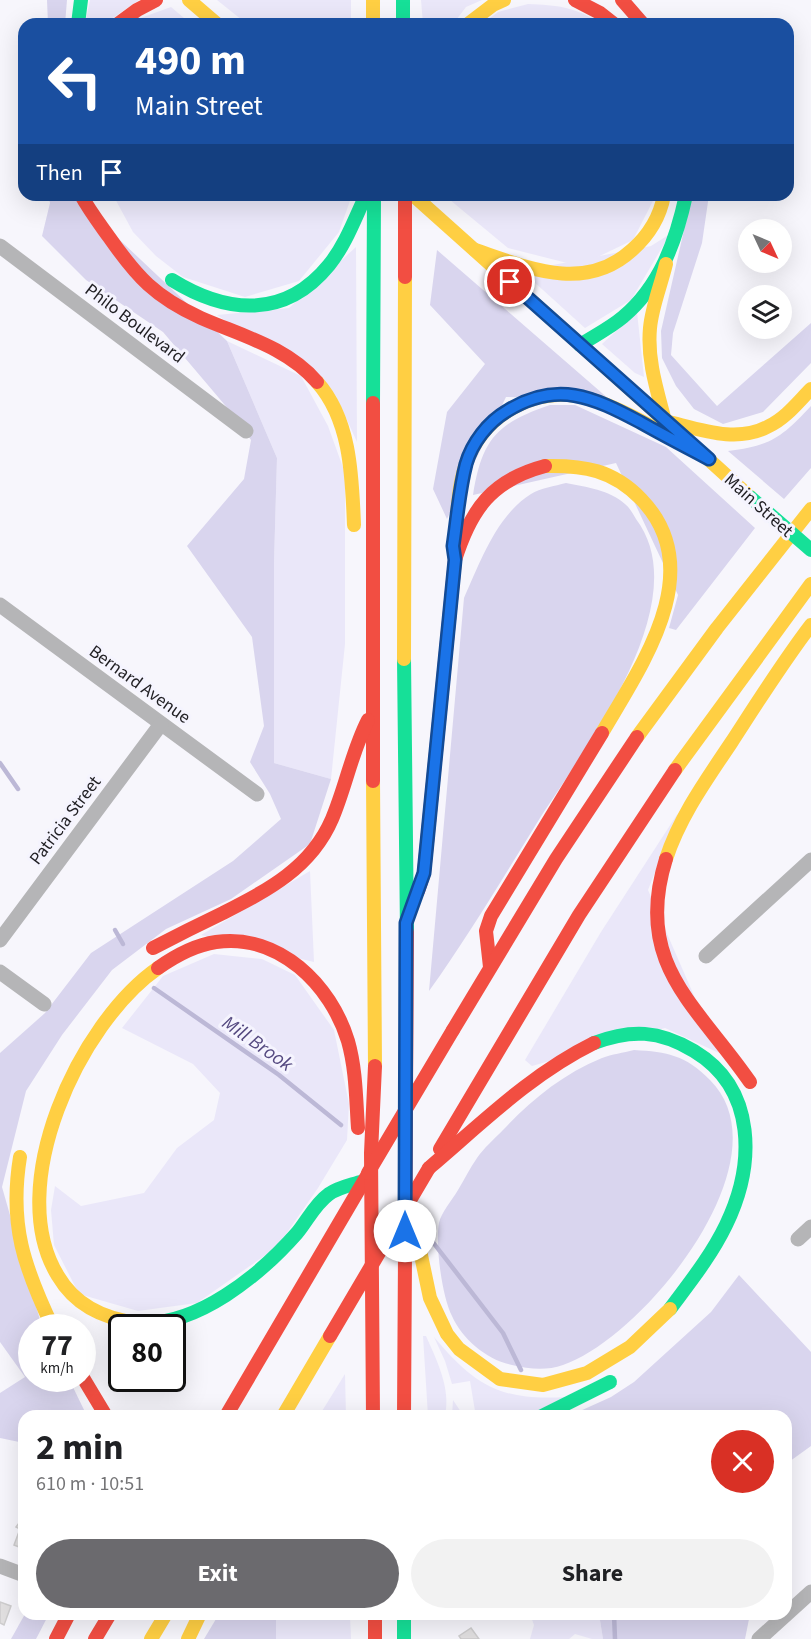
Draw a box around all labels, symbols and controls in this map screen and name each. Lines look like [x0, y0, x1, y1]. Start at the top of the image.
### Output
text: 490 m [135, 31, 246, 91]
icon: left [36, 42, 114, 120]
text: Main Street [135, 87, 263, 126]
icon: arrive [95, 156, 128, 189]
text: Then [36, 157, 83, 189]
north arrow [738, 219, 792, 273]
map controls [738, 219, 792, 339]
pin [484, 256, 535, 307]
icon: arrive [493, 265, 526, 298]
street label: Philo Boulevard [80, 278, 190, 369]
button: layers [738, 285, 792, 339]
street label: Main Street [719, 468, 799, 543]
street label: Bernard Avenue [84, 639, 196, 730]
street label: Patricia Street [24, 771, 107, 870]
water label: Mill Brook [216, 1009, 299, 1079]
position arrow [373, 1199, 437, 1263]
speed limit sign: 80 [108, 1314, 186, 1392]
text: 77 [41, 1324, 73, 1367]
text: km/h [40, 1358, 74, 1379]
text: 2 min [36, 1422, 124, 1473]
button: close [711, 1430, 774, 1493]
text: 610 m · 10:51 [36, 1470, 144, 1498]
button: Exit [36, 1539, 399, 1608]
button: Share [411, 1539, 774, 1608]

